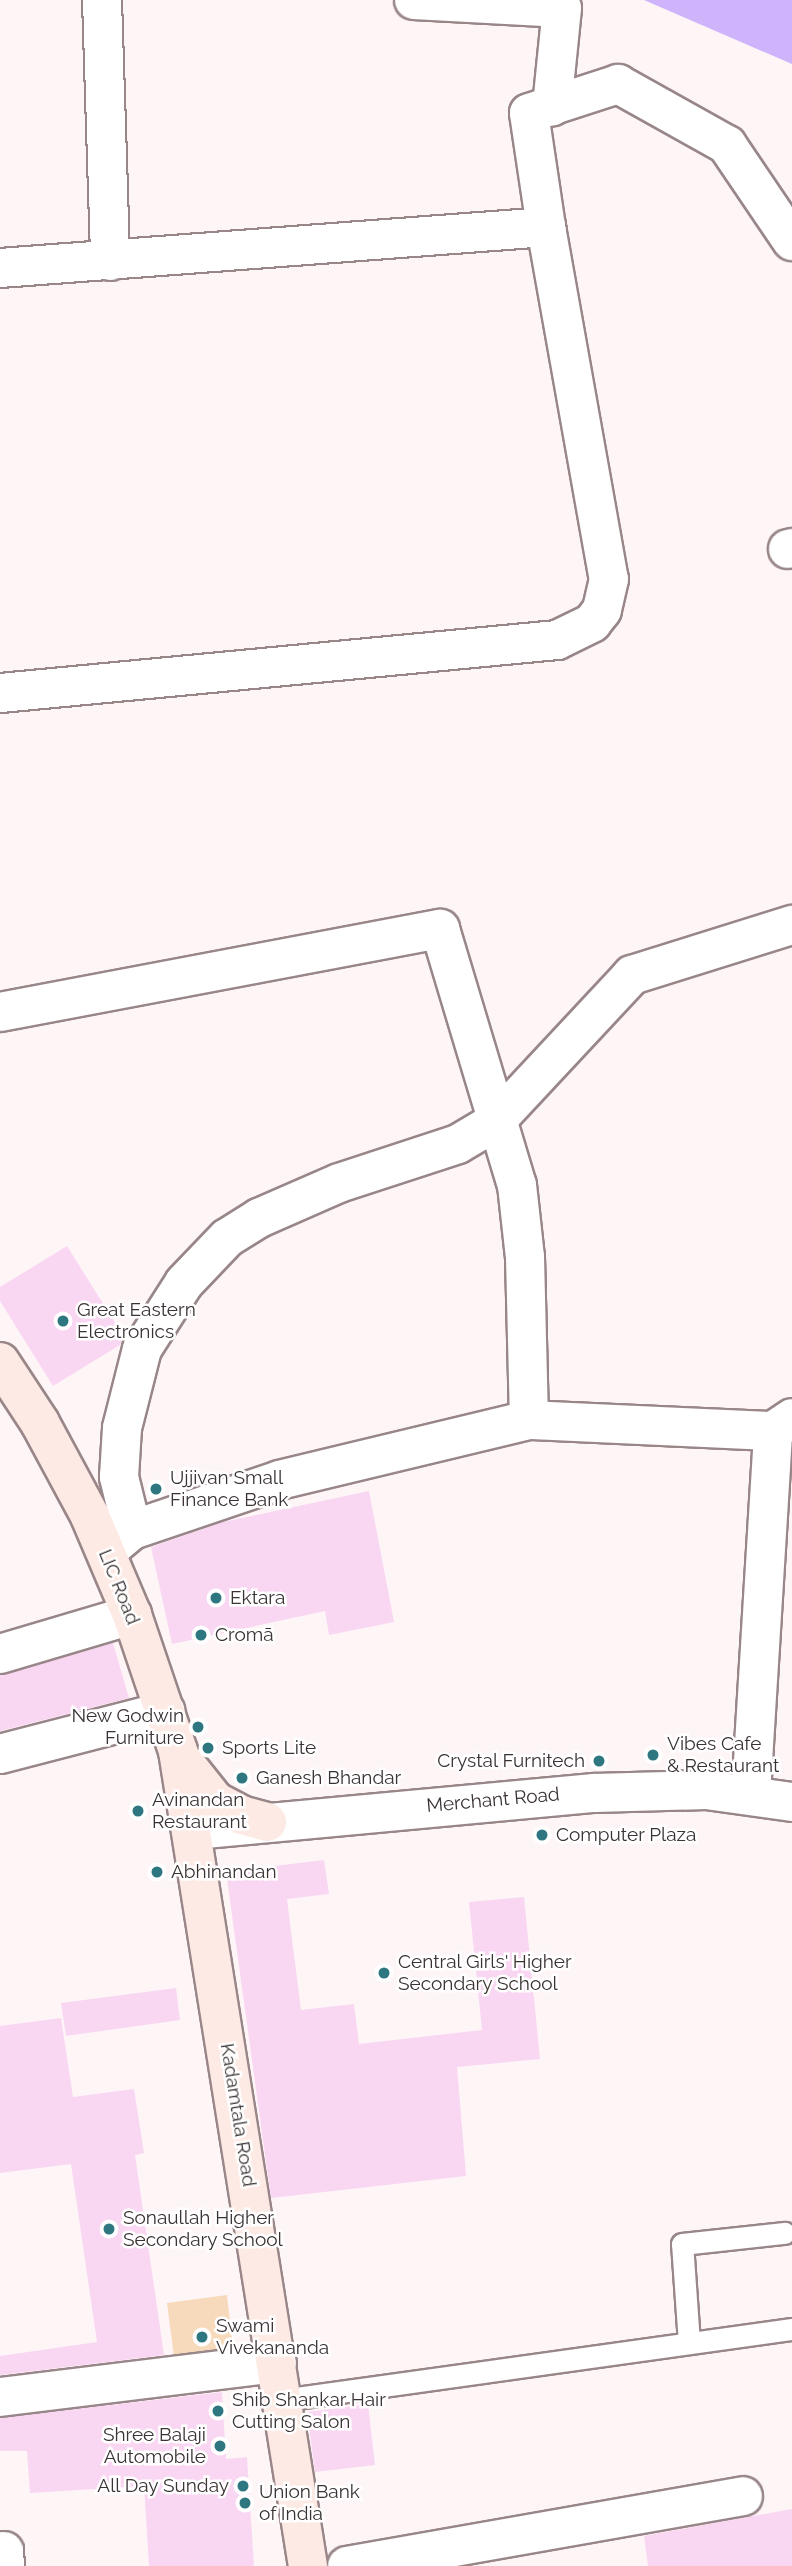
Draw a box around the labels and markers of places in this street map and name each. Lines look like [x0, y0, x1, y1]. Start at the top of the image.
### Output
place label: Great Eastern Electronics [77, 1299, 196, 1343]
marker: Great Eastern Electronics [55, 1313, 71, 1329]
place label: Ujjivan Small Finance Bank [170, 1467, 288, 1511]
marker: Ujjivan Small Finance Bank [148, 1481, 164, 1497]
place label: Ektara [230, 1587, 285, 1609]
marker: Ektara [208, 1590, 224, 1606]
place label: Cromā [215, 1624, 274, 1646]
marker: Cromā [193, 1627, 209, 1643]
place label: New Godwin Furniture [71, 1705, 184, 1749]
marker: New Godwin Furniture [190, 1719, 206, 1735]
place label: Vibes Cafe & Restaurant [667, 1733, 779, 1777]
place label: Sports Lite [222, 1737, 316, 1759]
marker: Sports Lite [200, 1740, 216, 1756]
marker: Vibes Cafe & Restaurant [645, 1747, 661, 1763]
place label: Crystal Furnitech [437, 1750, 585, 1772]
marker: Crystal Furnitech [591, 1753, 607, 1769]
place label: Ganesh Bhandar [256, 1767, 401, 1789]
marker: Ganesh Bhandar [234, 1770, 250, 1786]
place label: Avinandan Restaurant [152, 1789, 247, 1833]
marker: Avinandan Restaurant [130, 1803, 146, 1819]
place label: Computer Plaza [556, 1824, 697, 1846]
marker: Computer Plaza [534, 1827, 550, 1843]
place label: Abhinandan [171, 1861, 277, 1883]
marker: Abhinandan [149, 1864, 165, 1880]
place label: Central Girls' Higher Secondary School [398, 1951, 573, 1995]
marker: Central Girls' Higher Secondary School [376, 1965, 392, 1981]
place label: Sonaullah Higher Secondary School [123, 2207, 283, 2251]
marker: Sonaullah Higher Secondary School [101, 2221, 117, 2237]
place label: Swami Vivekananda [216, 2315, 329, 2359]
marker: Swami Vivekananda [194, 2329, 210, 2345]
place label: Shib Shankar Hair Cutting Salon [232, 2389, 386, 2433]
marker: Shib Shankar Hair Cutting Salon [210, 2403, 226, 2419]
place label: Shree Balaji Automobile [103, 2424, 206, 2468]
marker: Shree Balaji Automobile [212, 2438, 228, 2454]
place label: All Day Sunday [96, 2475, 229, 2497]
marker: All Day Sunday [235, 2478, 251, 2494]
place label: Union Bank of India [259, 2481, 360, 2525]
marker: Union Bank of India [237, 2495, 253, 2511]

